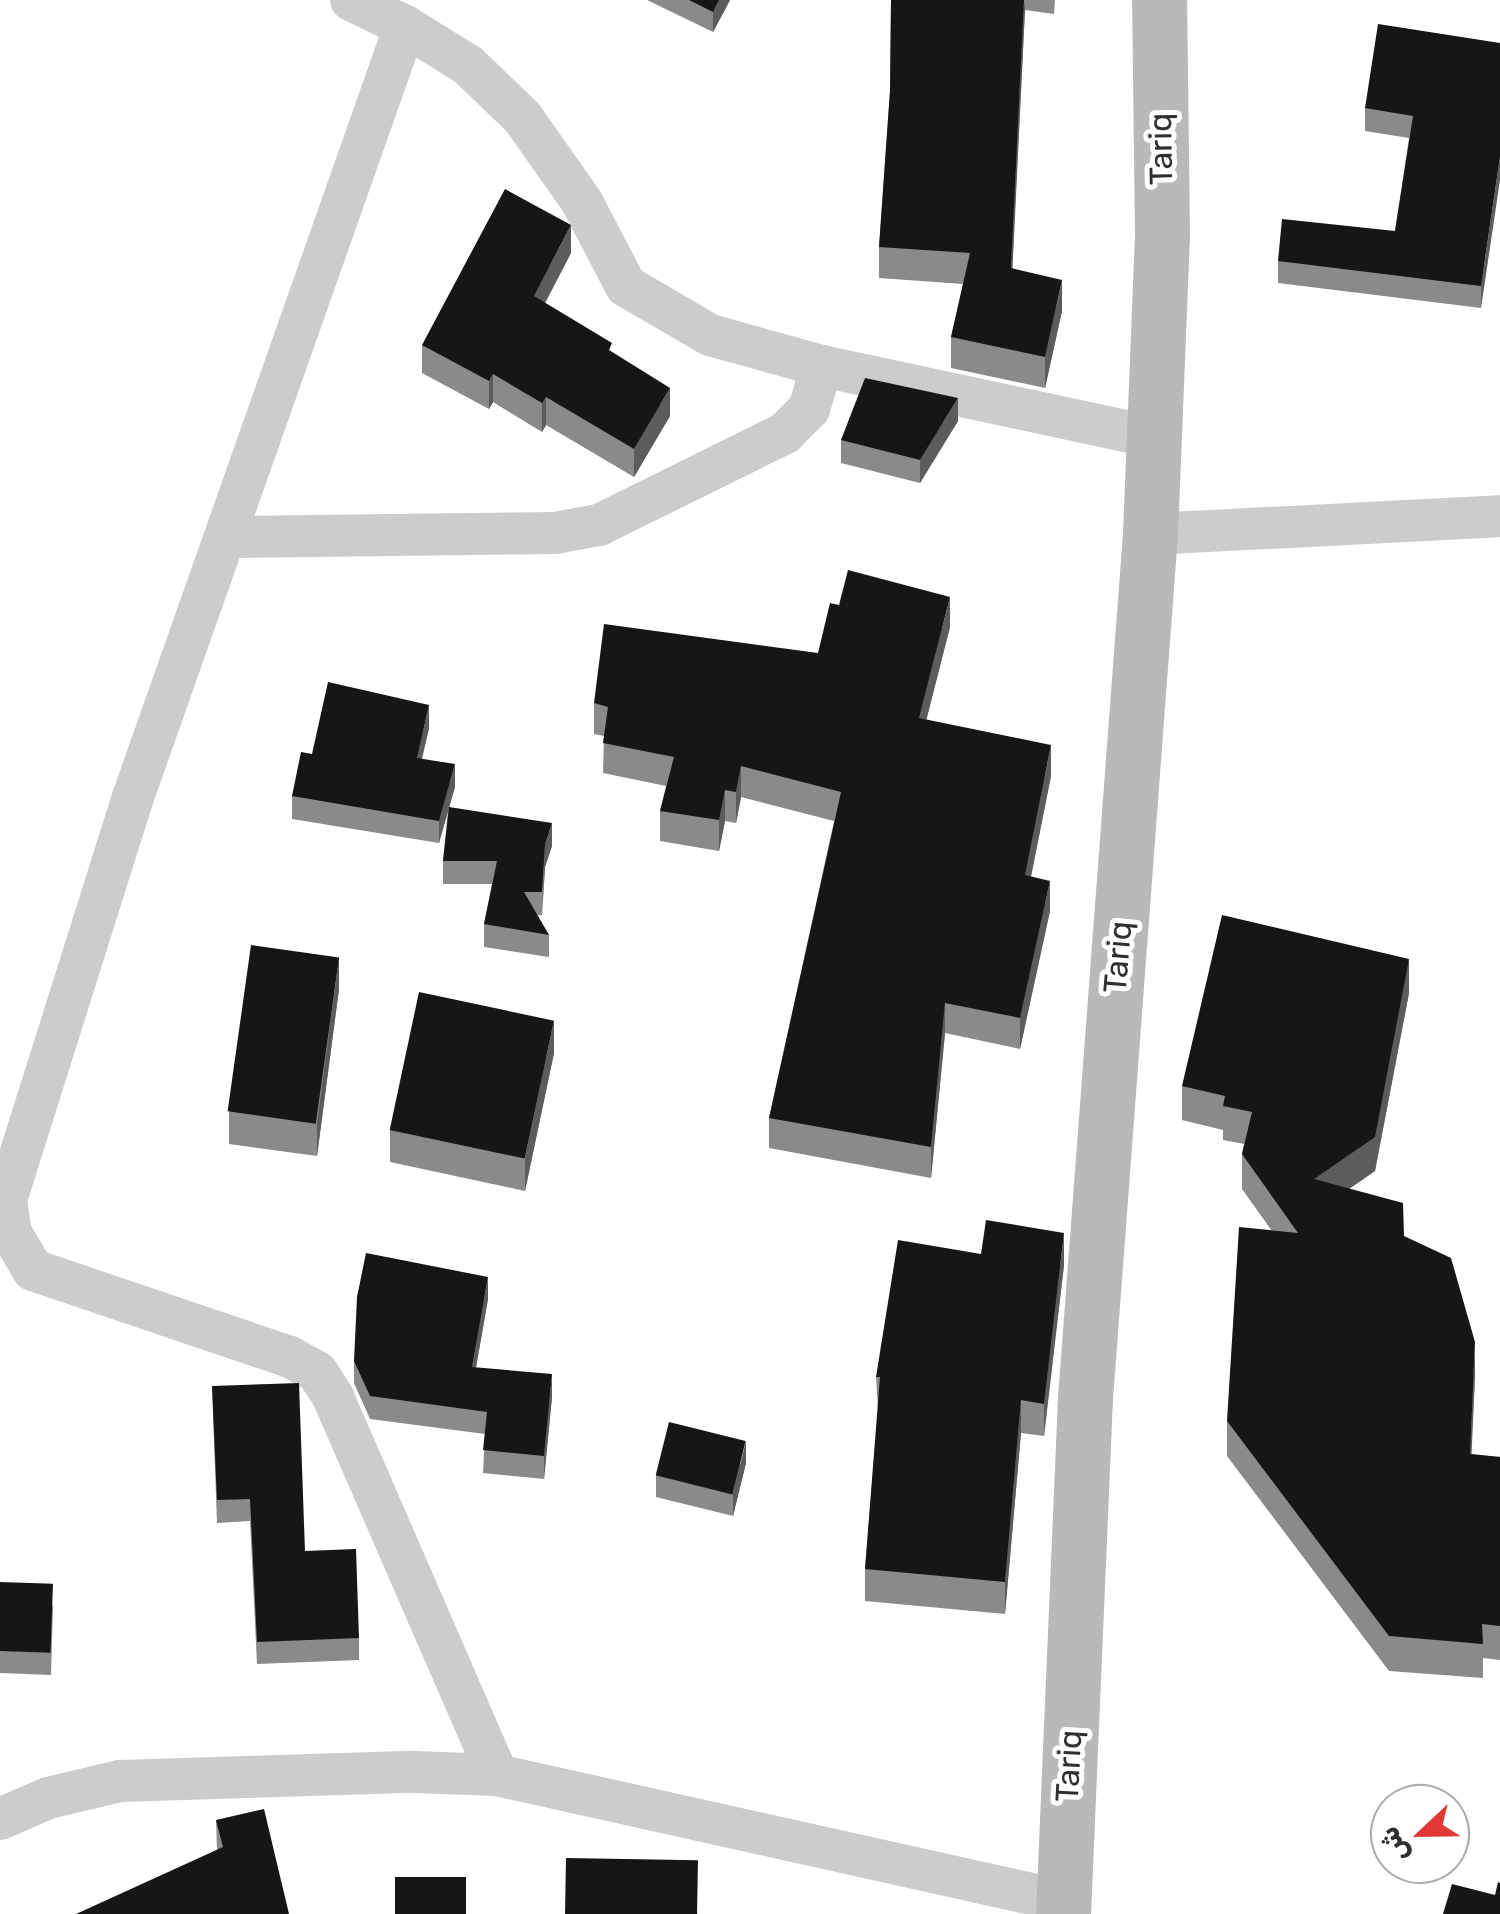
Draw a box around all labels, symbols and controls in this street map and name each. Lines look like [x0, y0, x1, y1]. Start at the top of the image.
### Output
street label: Tariq [1141, 113, 1181, 185]
street label: Tariq [1096, 919, 1140, 995]
street label: Tariq [1048, 1729, 1090, 1803]
north arrow [1370, 1784, 1470, 1884]
text: ش [1372, 1822, 1416, 1867]

